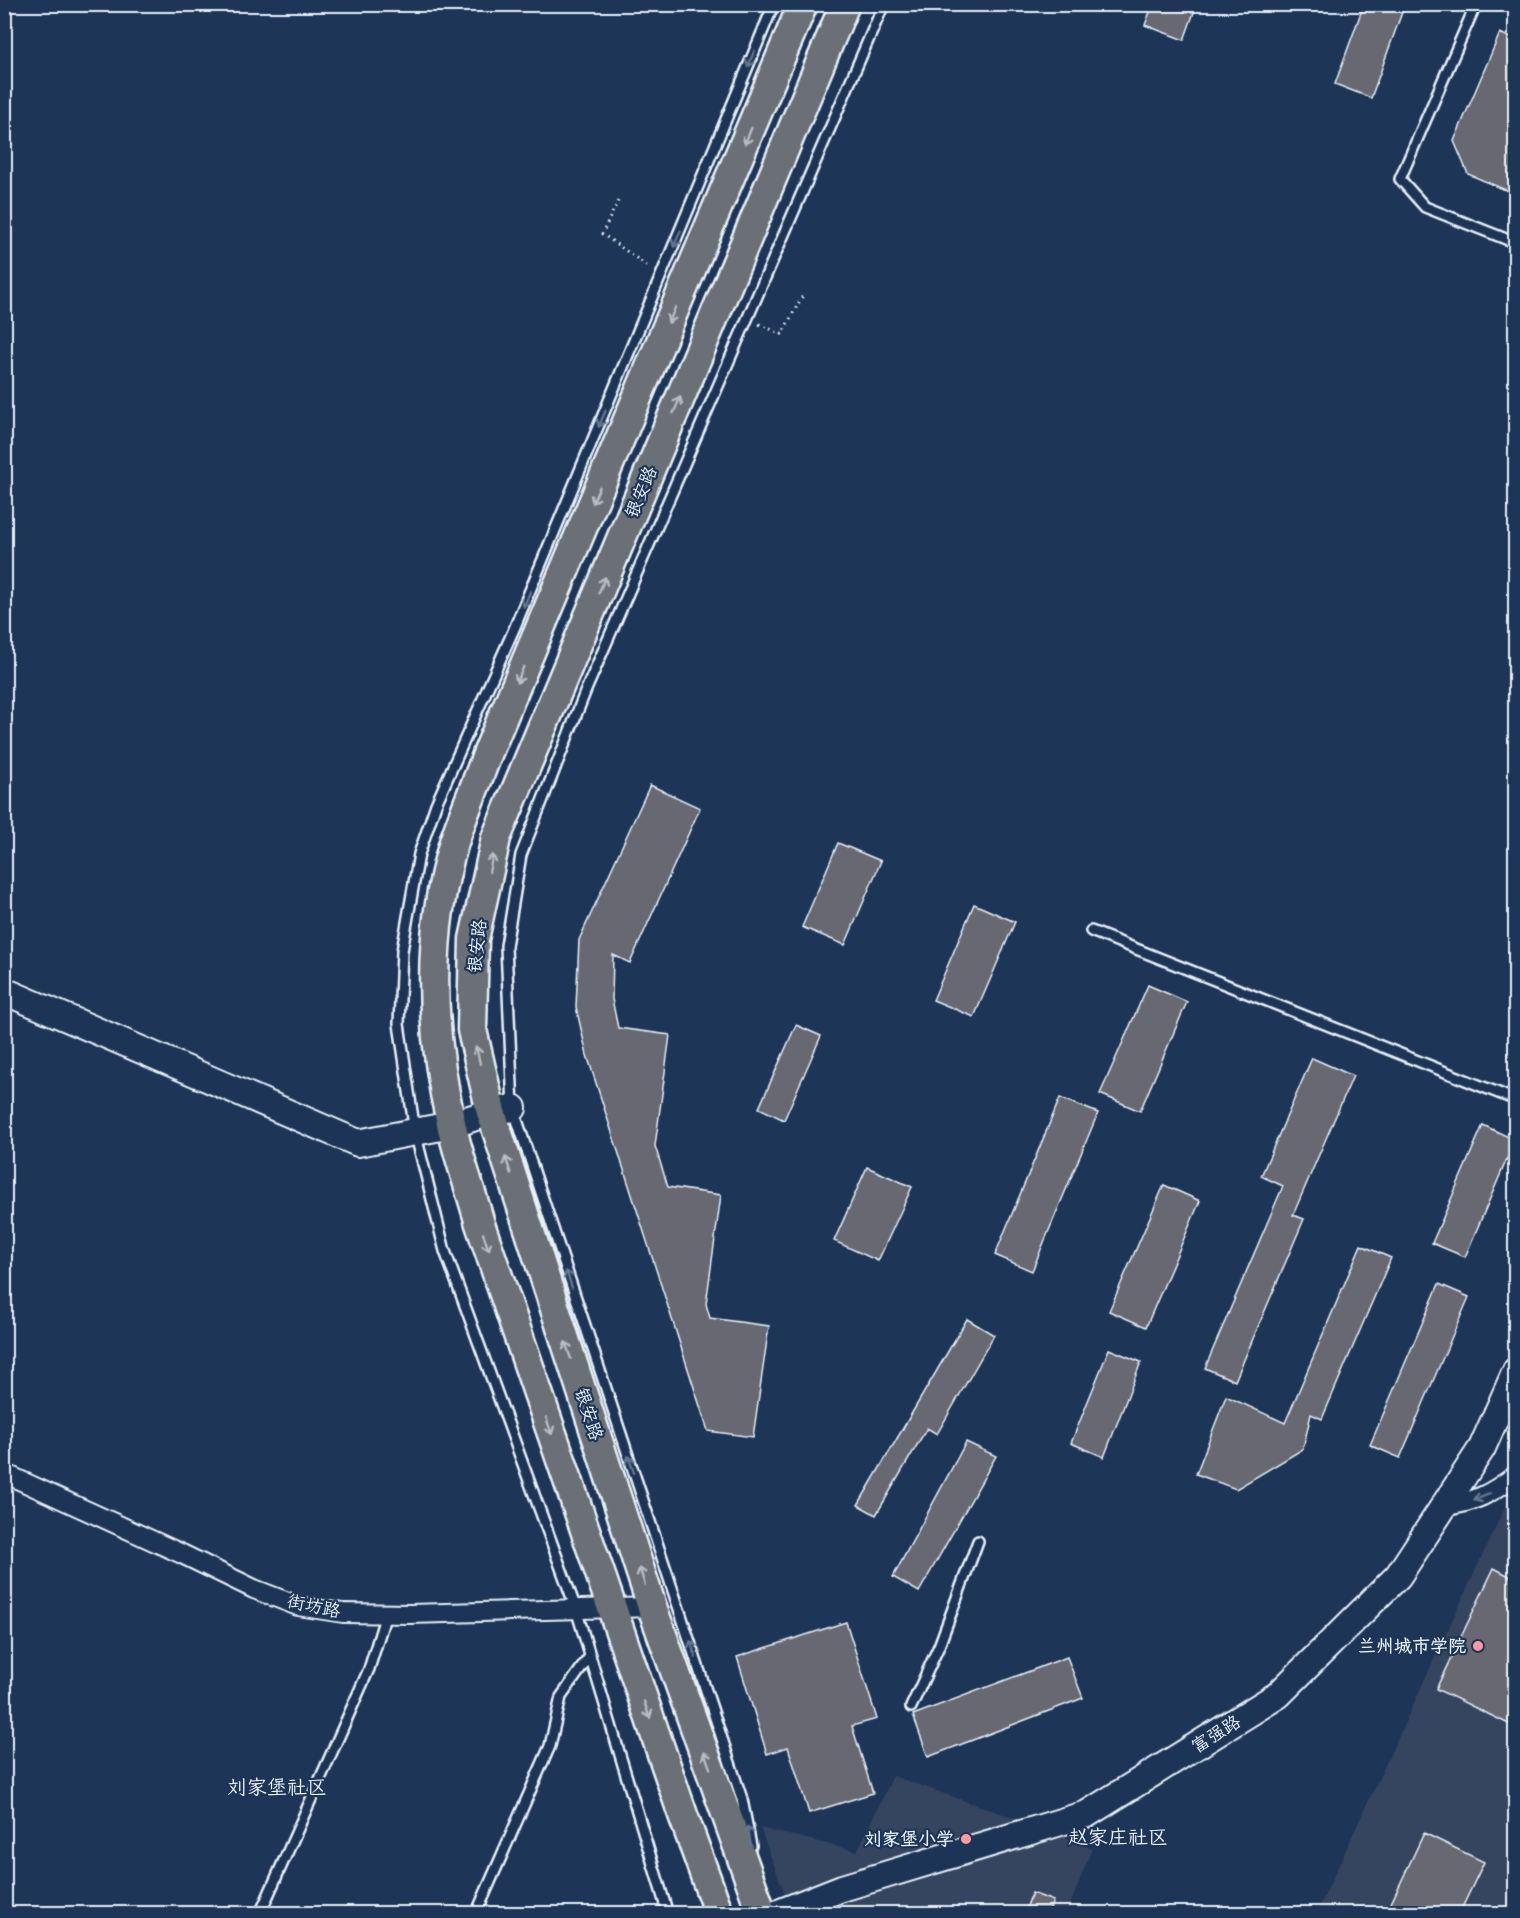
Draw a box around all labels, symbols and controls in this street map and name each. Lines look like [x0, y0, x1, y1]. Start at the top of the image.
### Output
one-way arrow [745, 49, 756, 67]
one-way arrow [742, 126, 753, 144]
one-way arrow [670, 229, 682, 247]
one-way arrow [666, 306, 677, 324]
one-way arrow [672, 396, 683, 414]
one-way arrow [596, 409, 607, 427]
street label: 银安路 [616, 461, 666, 523]
one-way arrow [590, 485, 601, 504]
one-way arrow [597, 576, 608, 594]
one-way arrow [521, 589, 532, 607]
one-way arrow [514, 665, 525, 683]
one-way arrow [485, 853, 497, 872]
street label: 银安路 [458, 917, 496, 975]
one-way arrow [472, 1046, 483, 1065]
one-way arrow [502, 1156, 513, 1175]
one-way arrow [481, 1232, 492, 1251]
one-way arrow [562, 1270, 573, 1289]
one-way arrow [562, 1341, 573, 1360]
street label: 银安路 [565, 1383, 613, 1445]
one-way arrow [545, 1416, 556, 1435]
one-way arrow [624, 1455, 635, 1474]
one-way arrow [1474, 1492, 1492, 1503]
one-way arrow [635, 1567, 646, 1586]
street label: 街坊路 [284, 1585, 344, 1627]
place label: 兰州城市学院 [1358, 1630, 1466, 1662]
marker: 兰州城市学院 [1471, 1639, 1485, 1653]
one-way arrow [686, 1640, 697, 1659]
one-way arrow [642, 1700, 653, 1719]
street label: 富强路 [1185, 1706, 1247, 1762]
one-way arrow [700, 1751, 711, 1769]
district label: 刘家堡社区 [227, 1770, 327, 1805]
district label: 赵家庄社区 [1068, 1820, 1168, 1855]
place label: 刘家堡小学 [864, 1823, 954, 1855]
one-way arrow [743, 1826, 754, 1846]
marker: 刘家堡小学 [959, 1832, 973, 1846]

